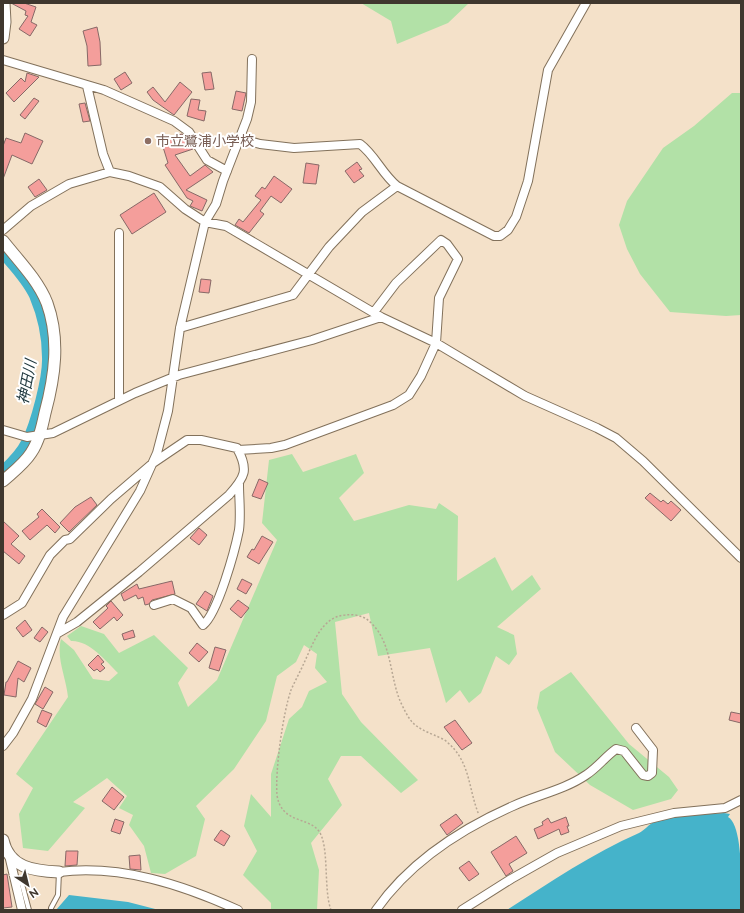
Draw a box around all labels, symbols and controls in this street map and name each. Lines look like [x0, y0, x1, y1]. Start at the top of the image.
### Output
place label: 市立鷺浦小学校 [156, 133, 254, 149]
marker: 市立鷺浦小学校 [143, 136, 153, 146]
water label: 神田川 [14, 356, 41, 406]
north arrow [8, 865, 48, 905]
text: N [26, 885, 41, 901]

